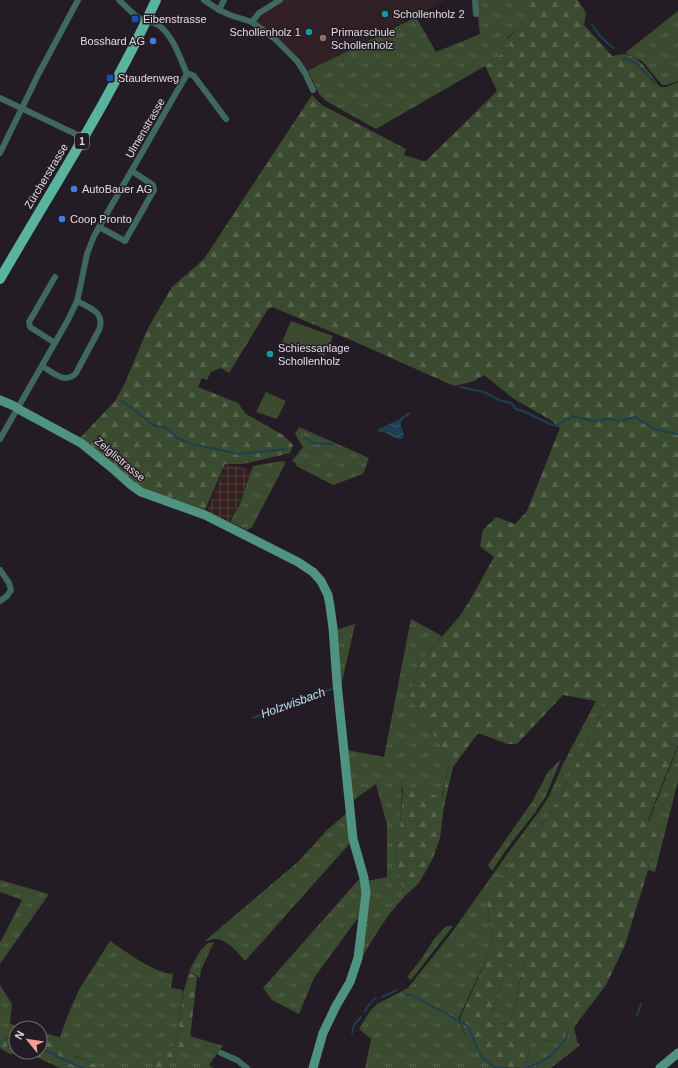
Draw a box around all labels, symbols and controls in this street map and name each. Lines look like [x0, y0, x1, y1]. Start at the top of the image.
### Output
place label: Schollenholz 2 [393, 8, 465, 20]
marker: Schollenholz 2 [380, 9, 390, 19]
place label: Eibenstrasse [143, 13, 207, 25]
marker: Eibenstrasse [130, 14, 140, 24]
place label: Schollenholz 1 [229, 26, 301, 38]
place label: Primarschule Schollenholz [331, 26, 395, 51]
marker: Schollenholz 1 [304, 27, 314, 37]
marker: Primarschule Schollenholz [318, 33, 328, 43]
place label: Bosshard AG [80, 35, 145, 47]
marker: Bosshard AG [148, 36, 158, 46]
place label: Staudenweg [118, 72, 179, 84]
marker: Staudenweg [105, 73, 115, 83]
street label: Ulmenstrasse [123, 96, 167, 160]
road number: 1 [75, 133, 89, 149]
street label: Zürcherstrasse [22, 141, 70, 211]
place label: AutoBauer AG [82, 183, 152, 195]
marker: AutoBauer AG [69, 184, 79, 194]
place label: Coop Pronto [70, 213, 132, 225]
marker: Coop Pronto [57, 214, 67, 224]
place label: Schiessanlage Schollenholz [278, 342, 350, 367]
marker: Schiessanlage Schollenholz [265, 349, 275, 359]
street label: Zelglistrasse [92, 435, 148, 483]
water label: Holzwisbach [259, 685, 327, 721]
north arrow [8, 1020, 48, 1060]
text: N [12, 1029, 27, 1041]

